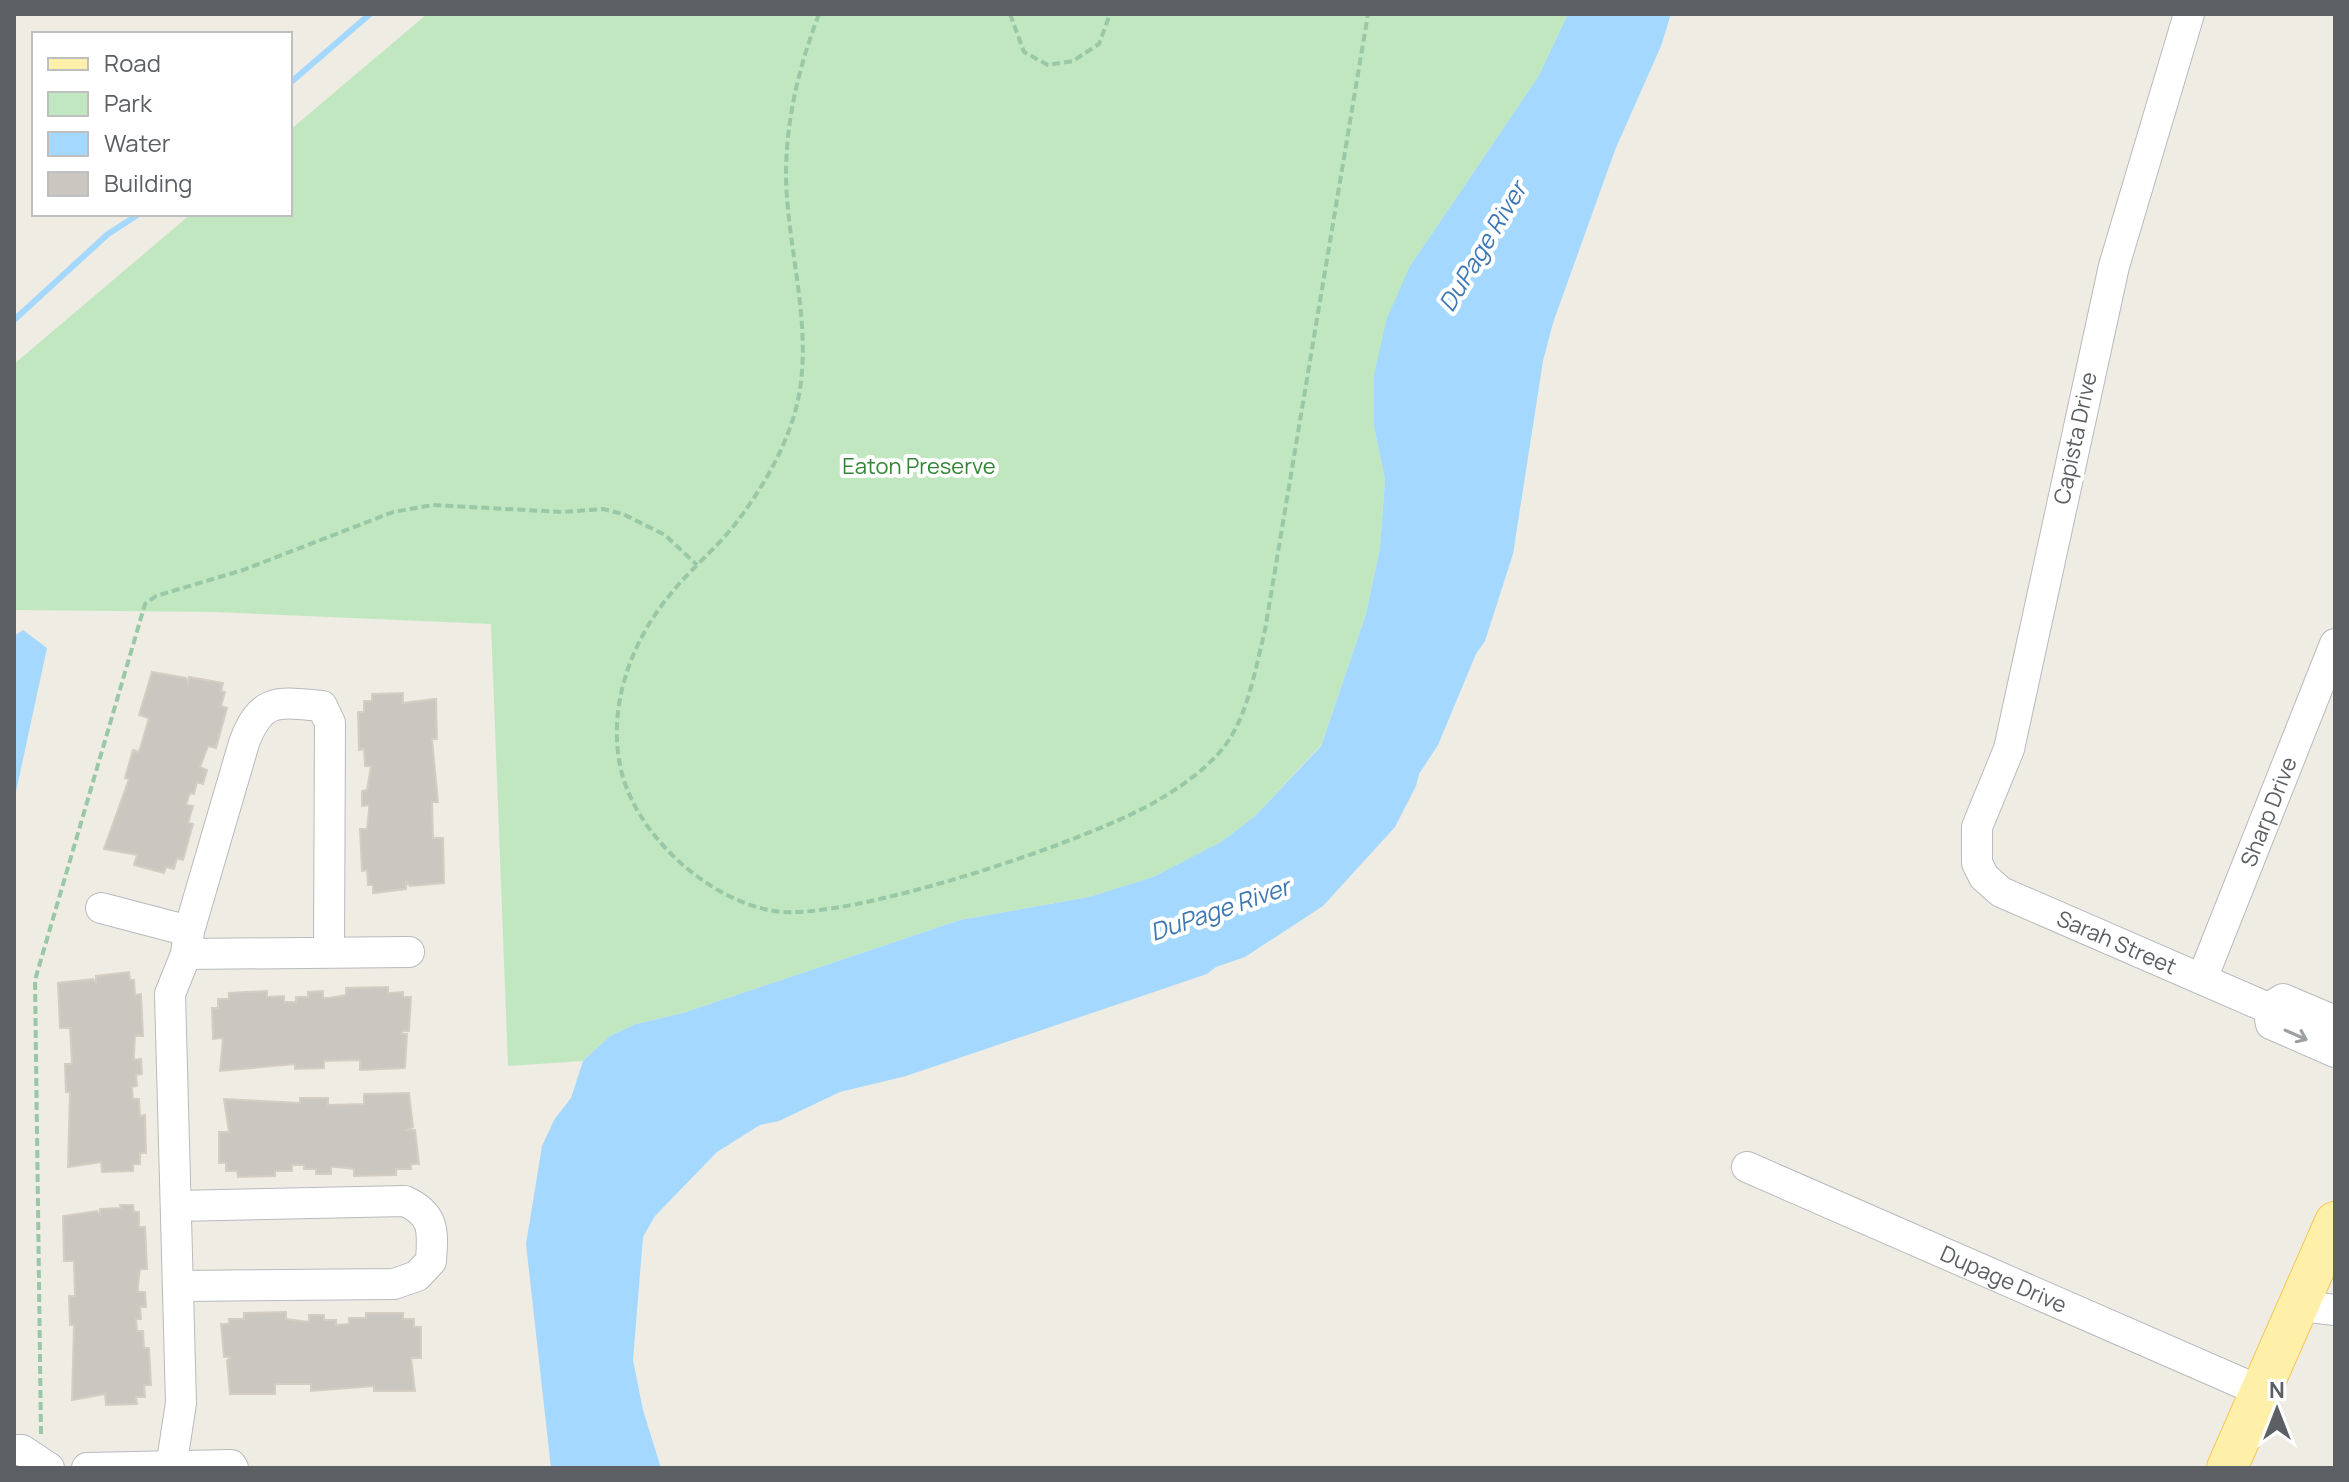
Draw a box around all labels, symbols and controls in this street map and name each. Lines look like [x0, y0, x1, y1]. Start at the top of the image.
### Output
legend [32, 32, 292, 216]
text: Road [104, 46, 161, 79]
text: Park [104, 86, 153, 119]
text: Water [104, 126, 171, 159]
text: Building [104, 166, 192, 199]
water label: DuPage River [1430, 172, 1535, 317]
street label: Capista Drive [2046, 369, 2104, 507]
park label: Eaton Preserve [842, 451, 996, 481]
street label: Sharp Drive [2233, 752, 2304, 871]
water label: DuPage River [1145, 868, 1297, 948]
street label: Sarah Street [2052, 903, 2181, 982]
one-way arrow [2283, 1028, 2308, 1043]
street label: Dupage Drive [1936, 1238, 2072, 1320]
north arrow [2237, 1370, 2317, 1450]
text: N [2269, 1375, 2285, 1405]

